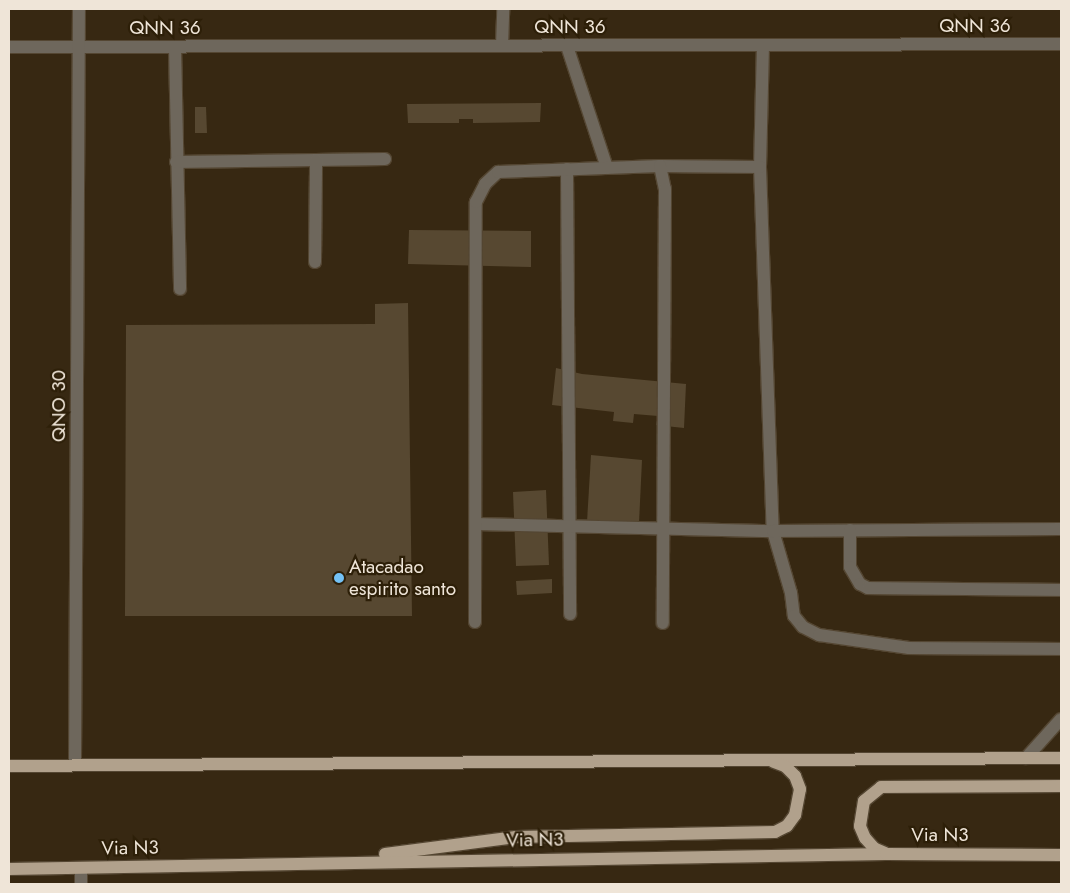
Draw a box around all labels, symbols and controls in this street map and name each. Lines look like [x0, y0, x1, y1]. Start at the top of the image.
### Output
street label: QNN 36 [939, 15, 1011, 37]
street label: QNN 36 [534, 16, 606, 38]
street label: QNN 36 [129, 17, 201, 39]
street label: QNO 30 [48, 370, 70, 442]
place label: Atacadao espirito santo [349, 556, 456, 600]
marker: Atacadao espirito santo [333, 572, 345, 584]
street label: Via N3 [911, 824, 969, 846]
street label: Via N3 [506, 828, 564, 852]
street label: Via N3 [101, 836, 159, 860]

